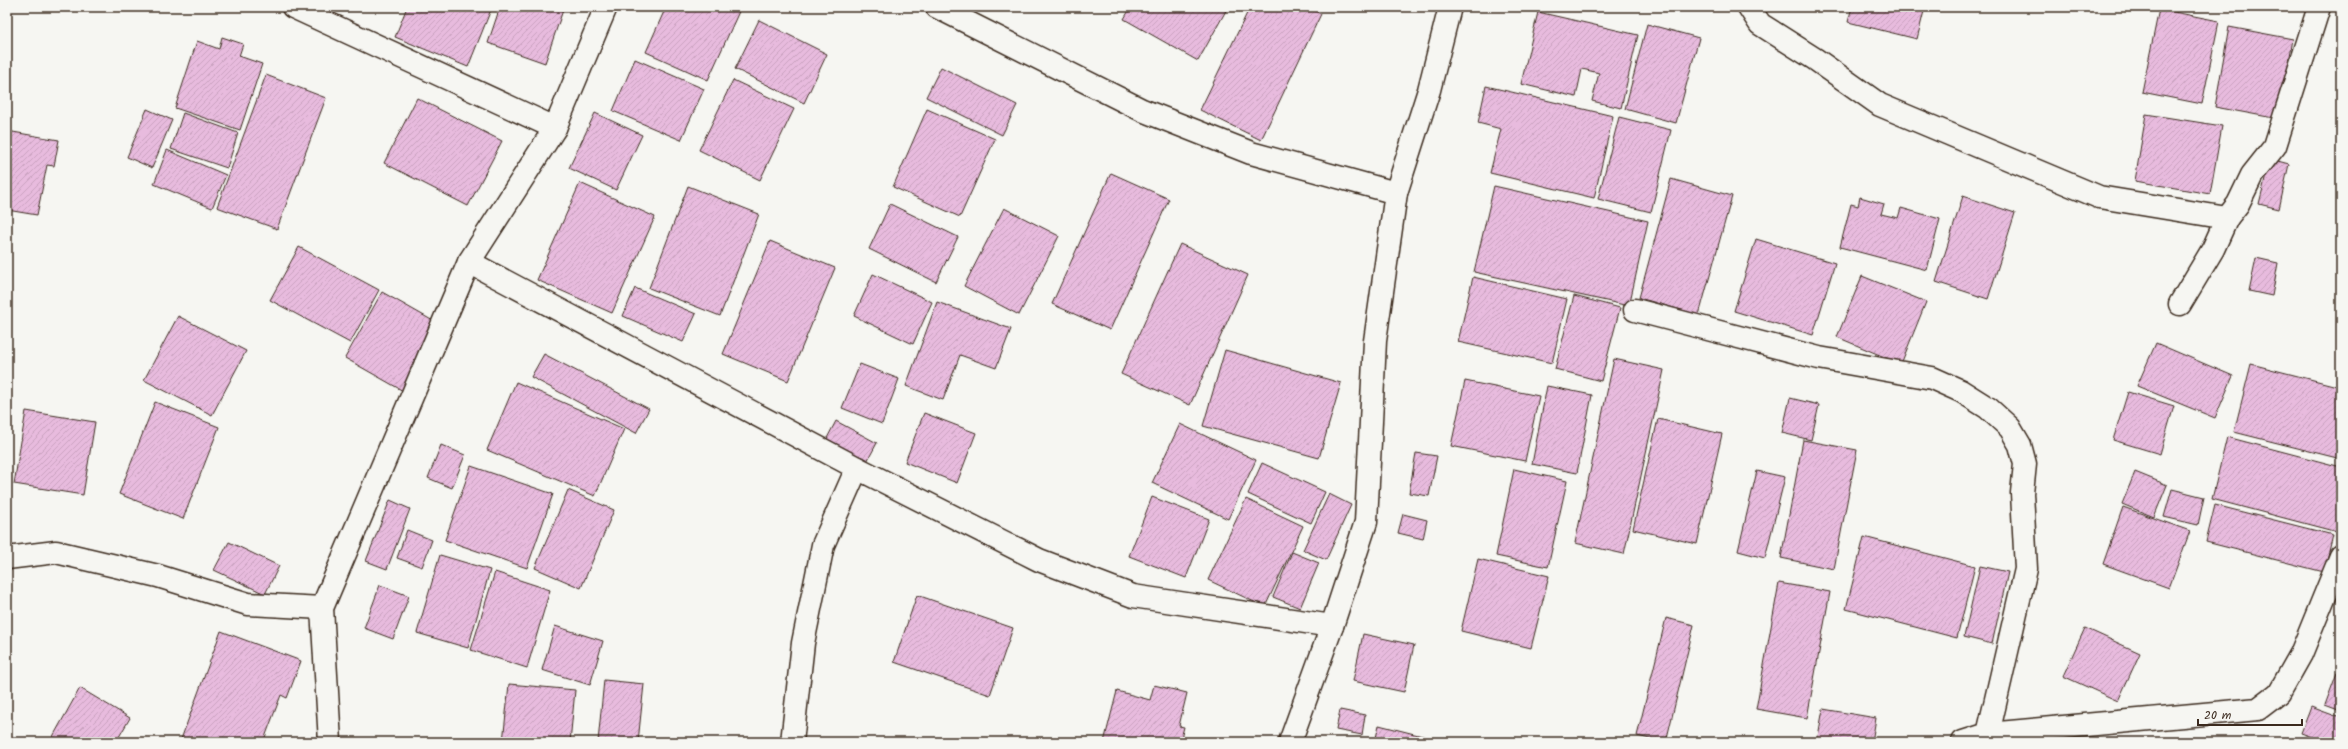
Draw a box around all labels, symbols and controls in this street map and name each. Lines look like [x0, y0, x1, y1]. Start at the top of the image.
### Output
scale bar [2198, 701, 2302, 727]
text: 20 m [2204, 706, 2232, 725]

